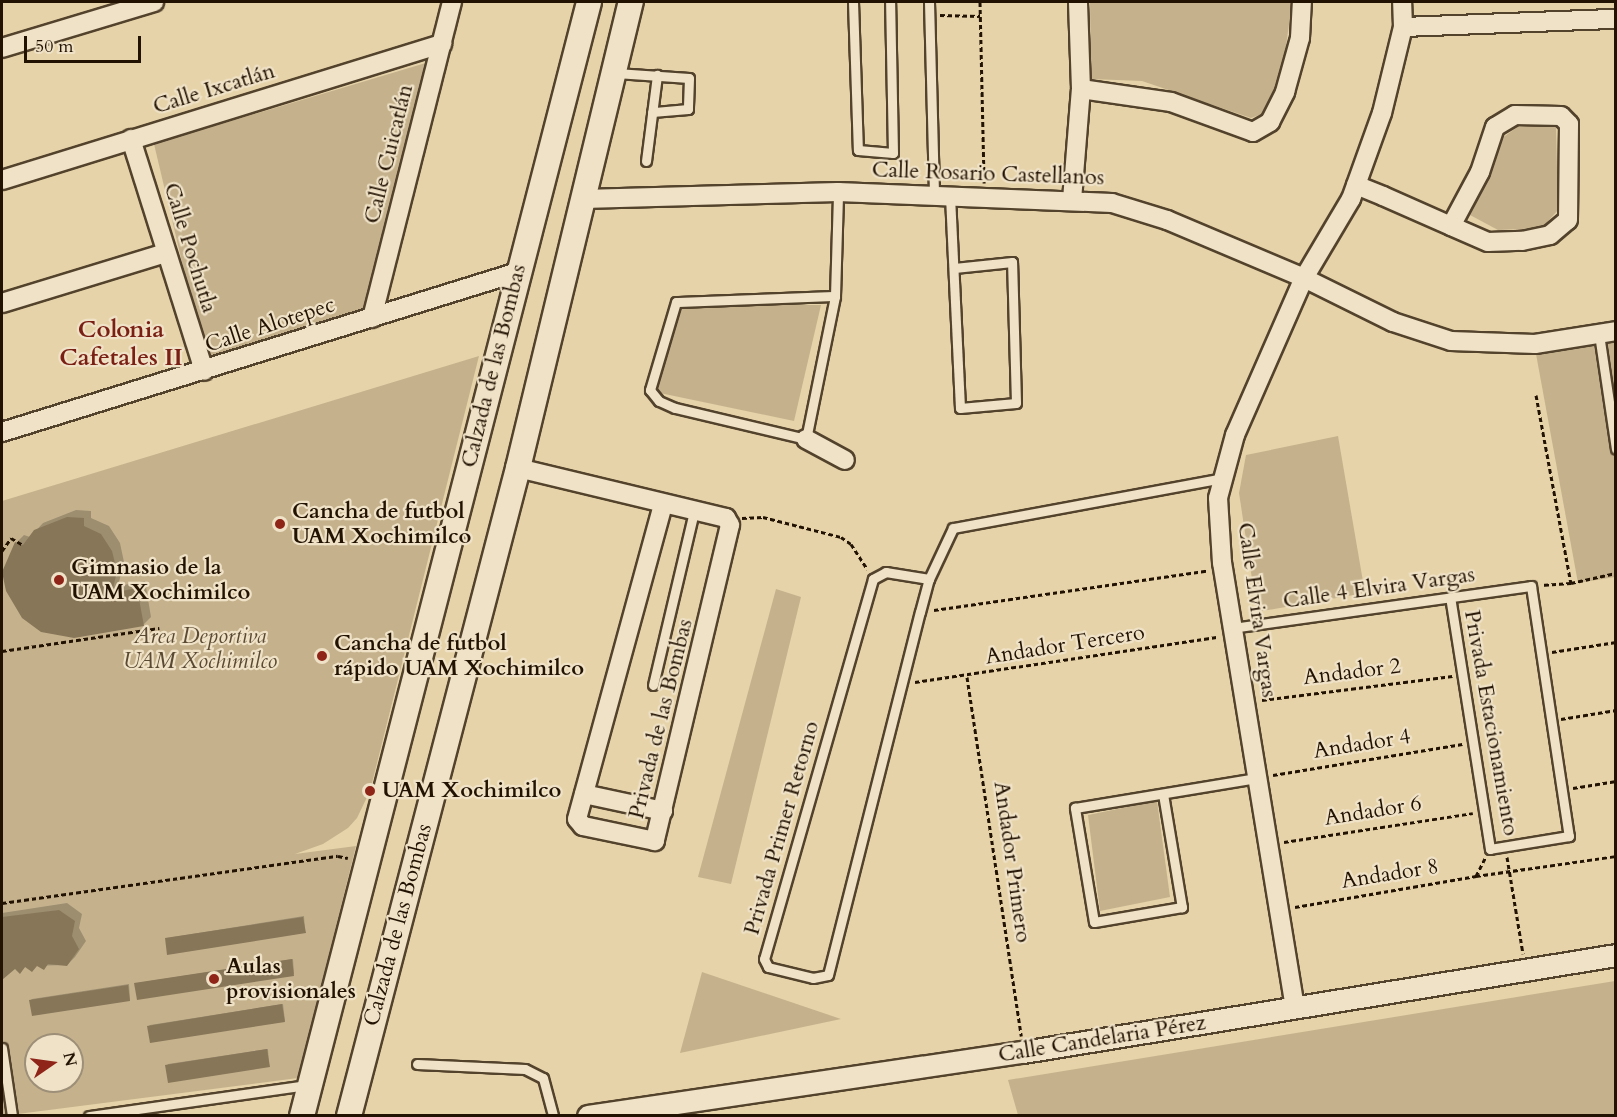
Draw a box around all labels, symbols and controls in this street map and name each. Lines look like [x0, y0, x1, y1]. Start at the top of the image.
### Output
scale bar [27, 24, 144, 62]
text: 50 m [35, 34, 74, 59]
street label: Calle Ixcatlán [150, 58, 278, 120]
street label: Calle Cuicatlán [359, 82, 419, 226]
street label: Calle Rosario Castellanos [871, 157, 1105, 191]
street label: Calle Pochutla [158, 180, 222, 316]
street label: Calzada de las Bombas [456, 262, 532, 470]
street label: Calle Alotepec [202, 292, 338, 358]
district label: Colonia Cafetales II [59, 316, 183, 372]
place label: Cancha de futbol UAM Xochimilco [292, 498, 471, 550]
marker: Cancha de futbol UAM Xochimilco [273, 517, 287, 531]
street label: Calle Elvira Vargas [1232, 521, 1282, 699]
place label: Gimnasio de la UAM Xochimilco [71, 554, 250, 606]
street label: Calle 4 Elvira Vargas [1281, 561, 1477, 615]
marker: Gimnasio de la UAM Xochimilco [52, 573, 66, 587]
street label: Privada Estacionamiento [1458, 608, 1524, 838]
street label: Privada de las Bombas [623, 616, 699, 822]
street label: Andador Tercero [983, 619, 1147, 671]
park label: Area Deportiva UAM Xochimilco [123, 623, 277, 674]
place label: Cancha de futbol rápido UAM Xochimilco [334, 630, 584, 682]
marker: Cancha de futbol rápido UAM Xochimilco [315, 649, 329, 663]
street label: Andador 2 [1302, 653, 1402, 691]
street label: Privada Primer Retorno [739, 718, 825, 938]
street label: Andador 4 [1311, 723, 1413, 765]
place label: UAM Xochimilco [382, 778, 561, 804]
street label: Andador Primero [988, 780, 1036, 944]
marker: UAM Xochimilco [363, 784, 377, 798]
street label: Andador 6 [1322, 790, 1424, 832]
street label: Calzada de las Bombas [358, 821, 438, 1029]
street label: Andador 8 [1339, 853, 1441, 895]
place label: Aulas provisionales [226, 953, 356, 1004]
marker: Aulas provisionales [207, 972, 221, 986]
street label: Calle Candelaria Pérez [996, 1010, 1208, 1068]
north arrow [24, 1033, 84, 1093]
text: N [57, 1050, 82, 1069]

